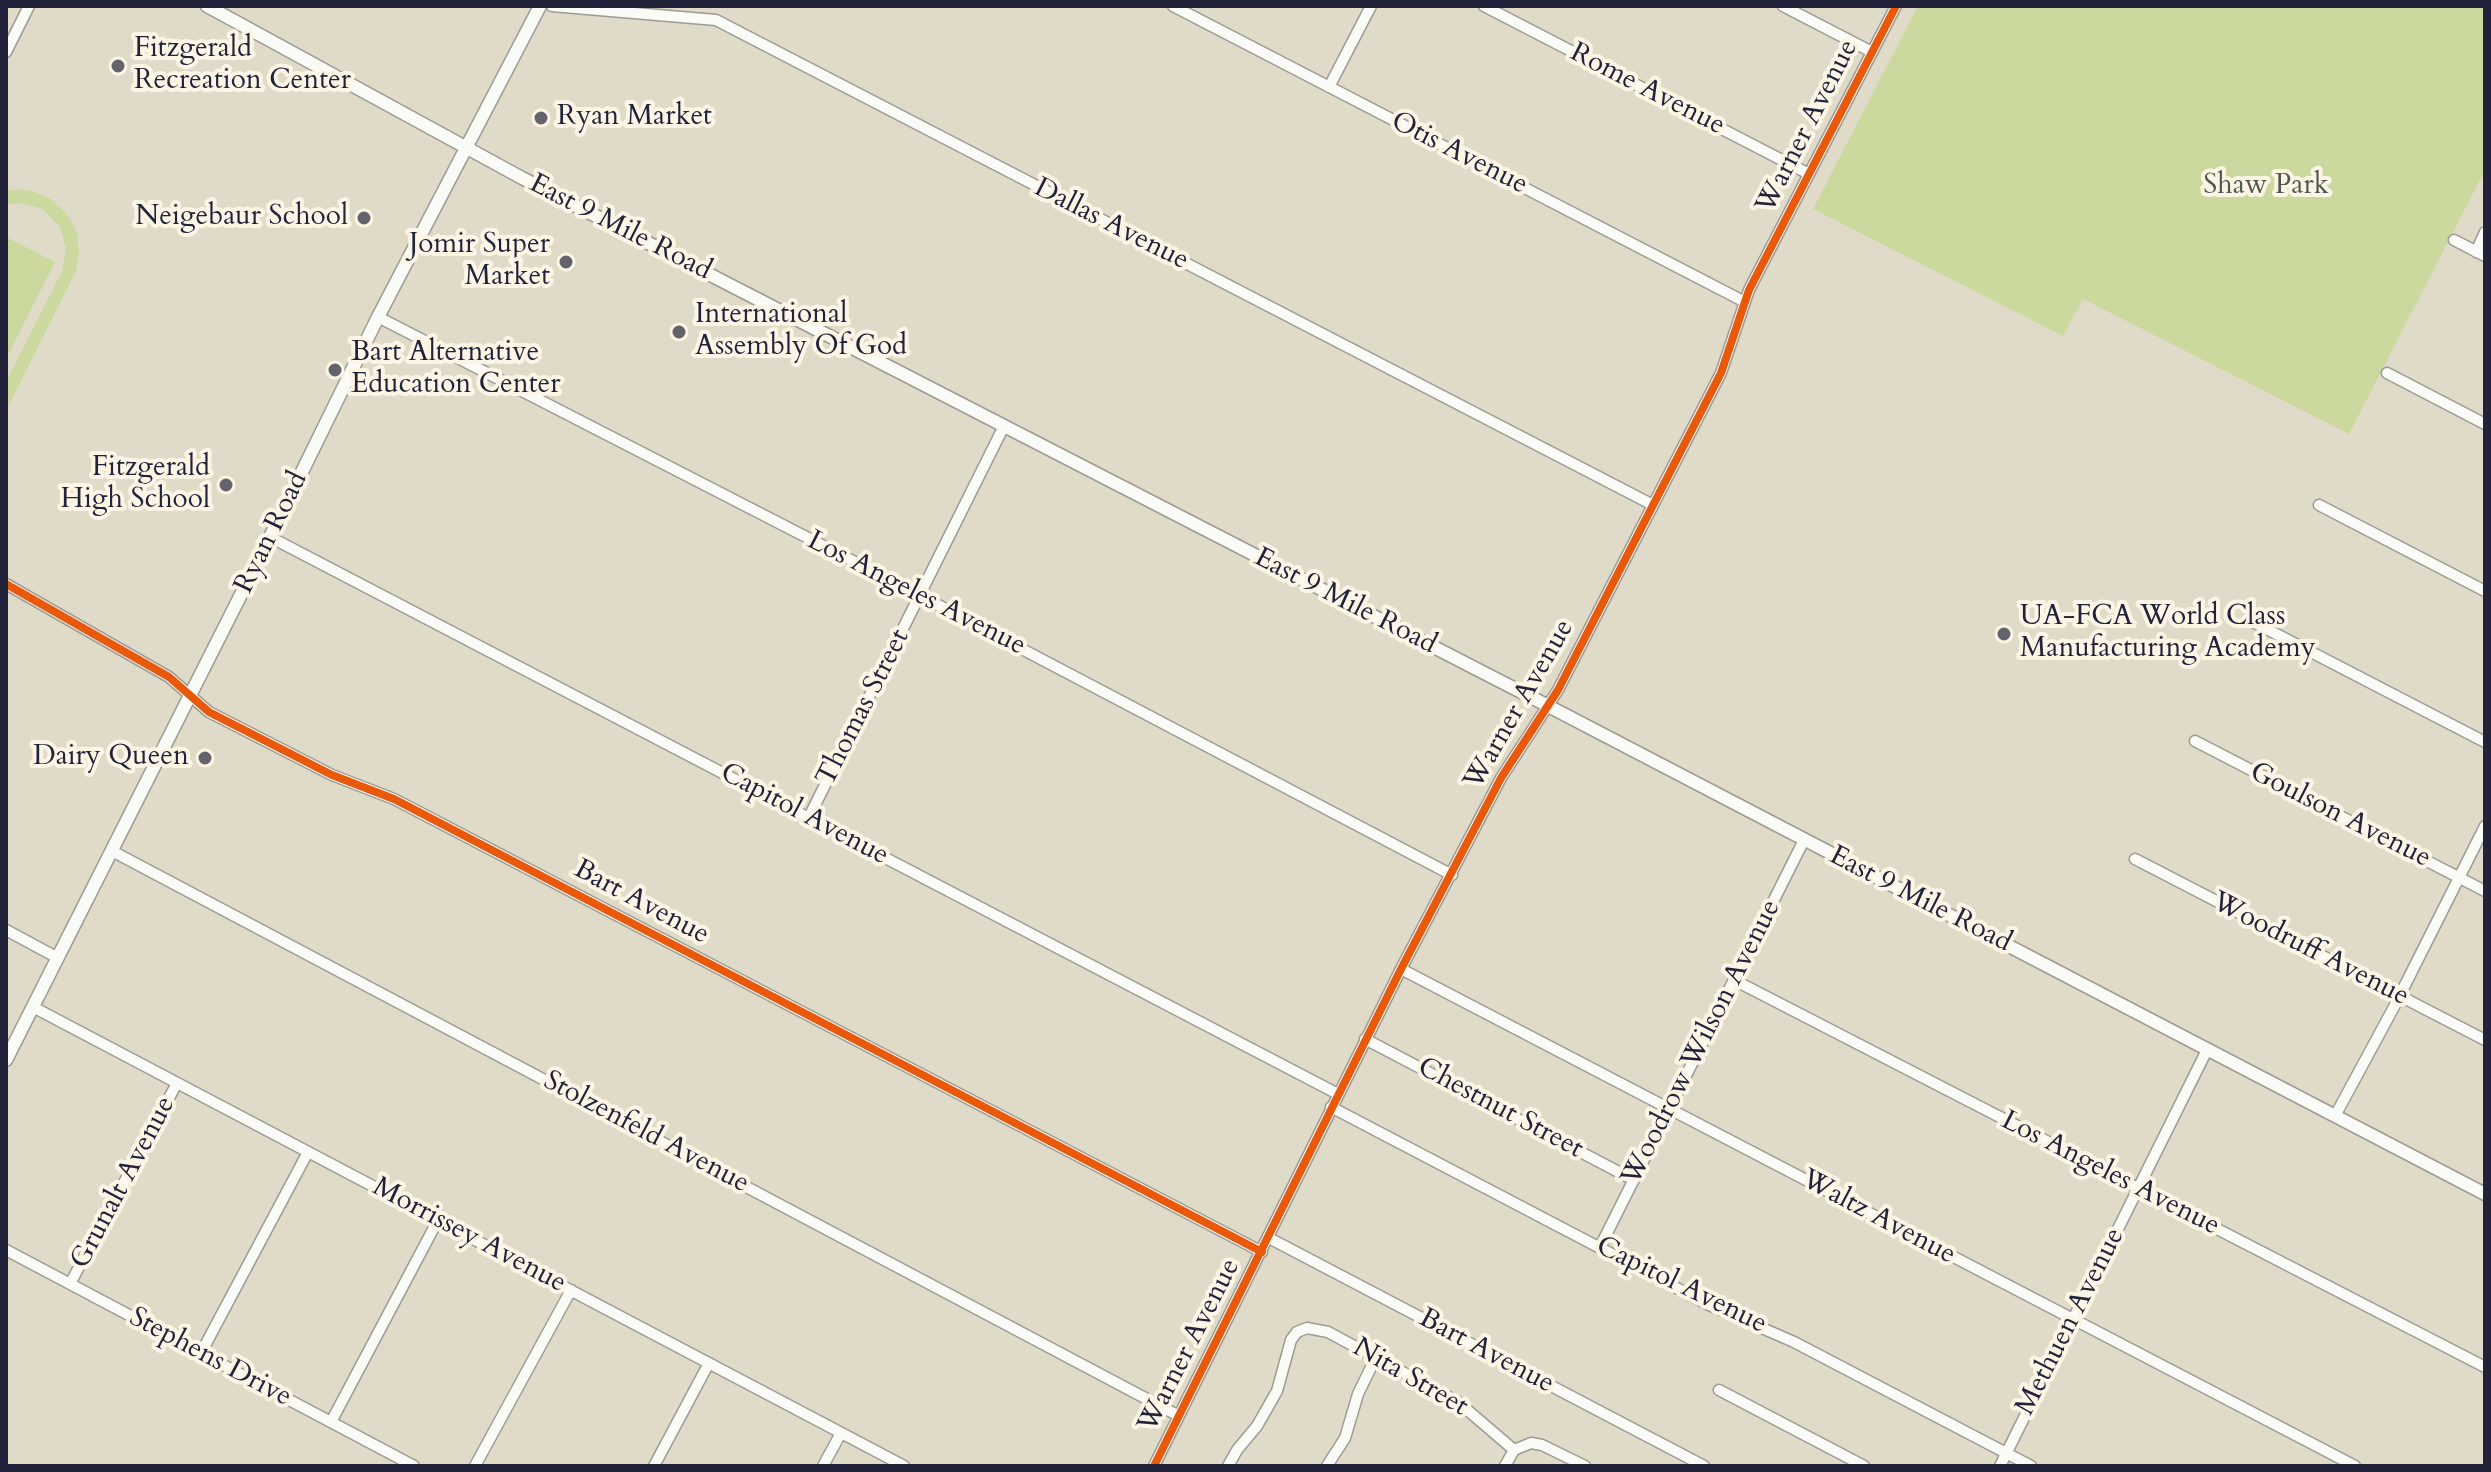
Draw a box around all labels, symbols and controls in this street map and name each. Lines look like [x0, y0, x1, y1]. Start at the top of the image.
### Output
place label: Fitzgerald Recreation Center [134, 33, 351, 99]
street label: Warner Avenue [1750, 35, 1866, 219]
street label: Rome Avenue [1564, 37, 1730, 143]
marker: Fitzgerald Recreation Center [109, 57, 127, 75]
place label: Ryan Market [557, 101, 712, 135]
street label: Otis Avenue [1385, 105, 1533, 203]
marker: Ryan Market [532, 109, 550, 127]
street label: East 9 Mile Road [523, 168, 717, 288]
park label: Shaw Park [2203, 170, 2329, 204]
street label: Dallas Avenue [1028, 172, 1194, 278]
place label: Neigebaur School [135, 201, 348, 235]
marker: Neigebaur School [355, 209, 373, 227]
place label: Jomir Super Market [409, 229, 550, 295]
marker: Jomir Super Market [557, 253, 575, 271]
place label: International Assembly Of God [695, 299, 907, 365]
marker: International Assembly Of God [670, 323, 688, 341]
place label: Bart Alternative Education Center [351, 337, 561, 403]
marker: Bart Alternative Education Center [326, 361, 344, 379]
place label: Fitzgerald High School [61, 452, 210, 518]
street label: Ryan Road [228, 467, 316, 599]
marker: Fitzgerald High School [217, 476, 235, 494]
street label: Los Angeles Avenue [801, 524, 1031, 664]
street label: East 9 Mile Road [1248, 542, 1442, 662]
place label: UA-FCA World Class Manufacturing Academy [2020, 601, 2315, 667]
street label: Warner Avenue [1458, 614, 1582, 796]
street label: Thomas Street [810, 624, 918, 792]
marker: UA-FCA World Class Manufacturing Academy [1995, 625, 2013, 643]
place label: Dairy Queen [33, 741, 189, 775]
marker: Dairy Queen [196, 749, 214, 767]
street label: Goulson Avenue [2244, 756, 2436, 876]
street label: Capitol Avenue [714, 757, 894, 873]
street label: East 9 Mile Road [1823, 840, 2017, 960]
street label: Bart Avenue [568, 853, 714, 953]
street label: Woodruff Avenue [2206, 886, 2414, 1014]
street label: Woodrow Wilson Avenue [1615, 895, 1789, 1191]
street label: Chestnut Street [1411, 1051, 1589, 1167]
street label: Stolzenfeld Avenue [538, 1065, 754, 1201]
street label: Grunalt Avenue [65, 1091, 183, 1275]
street label: Los Angeles Avenue [1995, 1104, 2225, 1244]
street label: Waltz Avenue [1795, 1163, 1961, 1273]
street label: Morrissey Avenue [366, 1171, 572, 1301]
street label: Methuen Avenue [2009, 1223, 2133, 1421]
street label: Capitol Avenue [1590, 1230, 1772, 1342]
street label: Warner Avenue [1132, 1254, 1248, 1438]
street label: Stephens Drive [123, 1301, 297, 1415]
street label: Bart Avenue [1413, 1302, 1559, 1402]
street label: Nita Street [1346, 1332, 1474, 1424]

